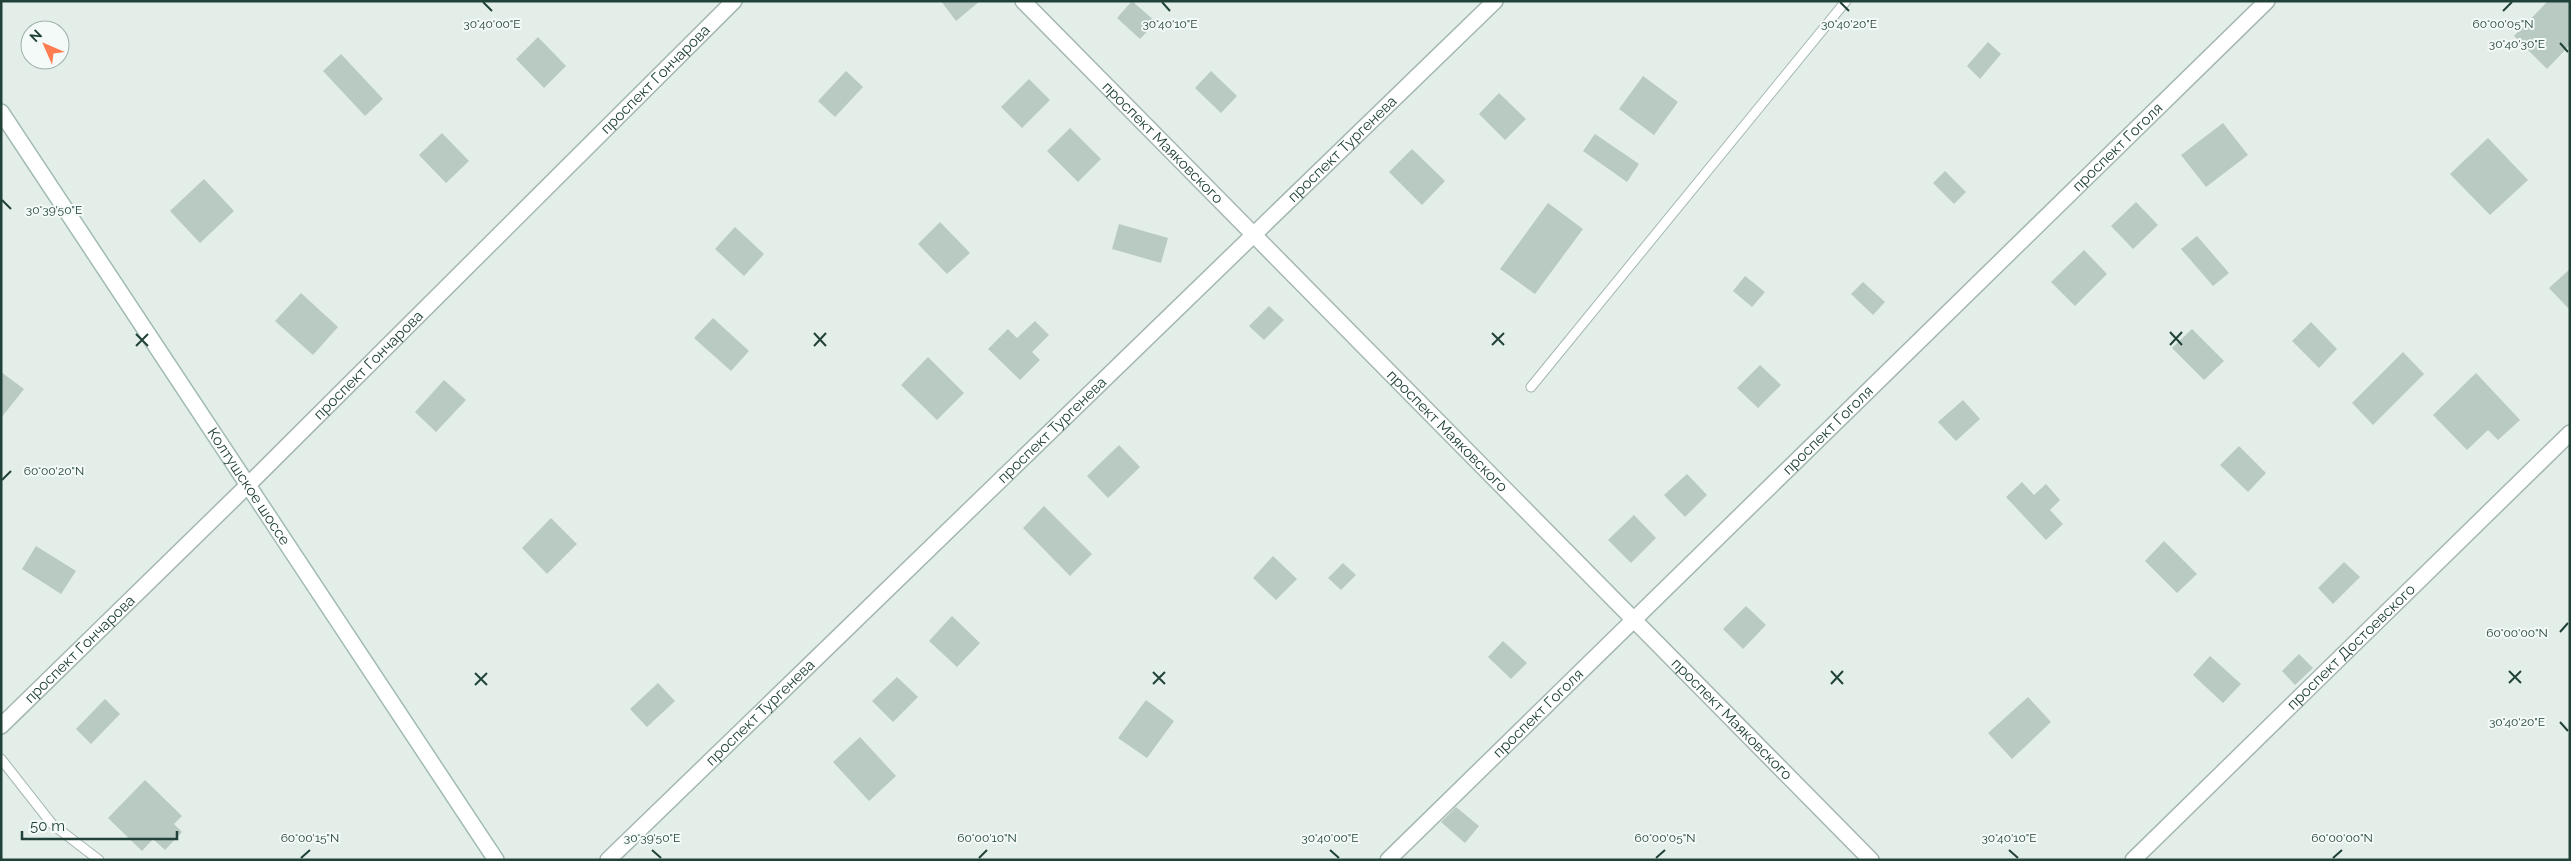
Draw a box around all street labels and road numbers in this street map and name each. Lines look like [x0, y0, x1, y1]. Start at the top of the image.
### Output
street label: проспект Гончарова [597, 21, 714, 138]
street label: проспект Маяковского [1099, 78, 1227, 207]
street label: проспект Тургенева [1284, 92, 1400, 206]
street label: проспект Гоголя [2069, 99, 2166, 195]
street label: проспект Гончарова [310, 307, 427, 423]
street label: проспект Маяковского [1383, 366, 1511, 496]
street label: проспект Тургенева [994, 373, 1110, 487]
street label: проспект Гоголя [1779, 382, 1877, 478]
street label: Колтушское шоссе [203, 424, 294, 549]
street label: проспект Достоевского [2283, 580, 2419, 713]
street label: проспект Гончарова [21, 591, 139, 707]
street label: проспект Маяковского [1668, 654, 1796, 784]
street label: проспект Тургенева [702, 656, 819, 769]
street label: проспект Гоголя [1489, 665, 1587, 761]

